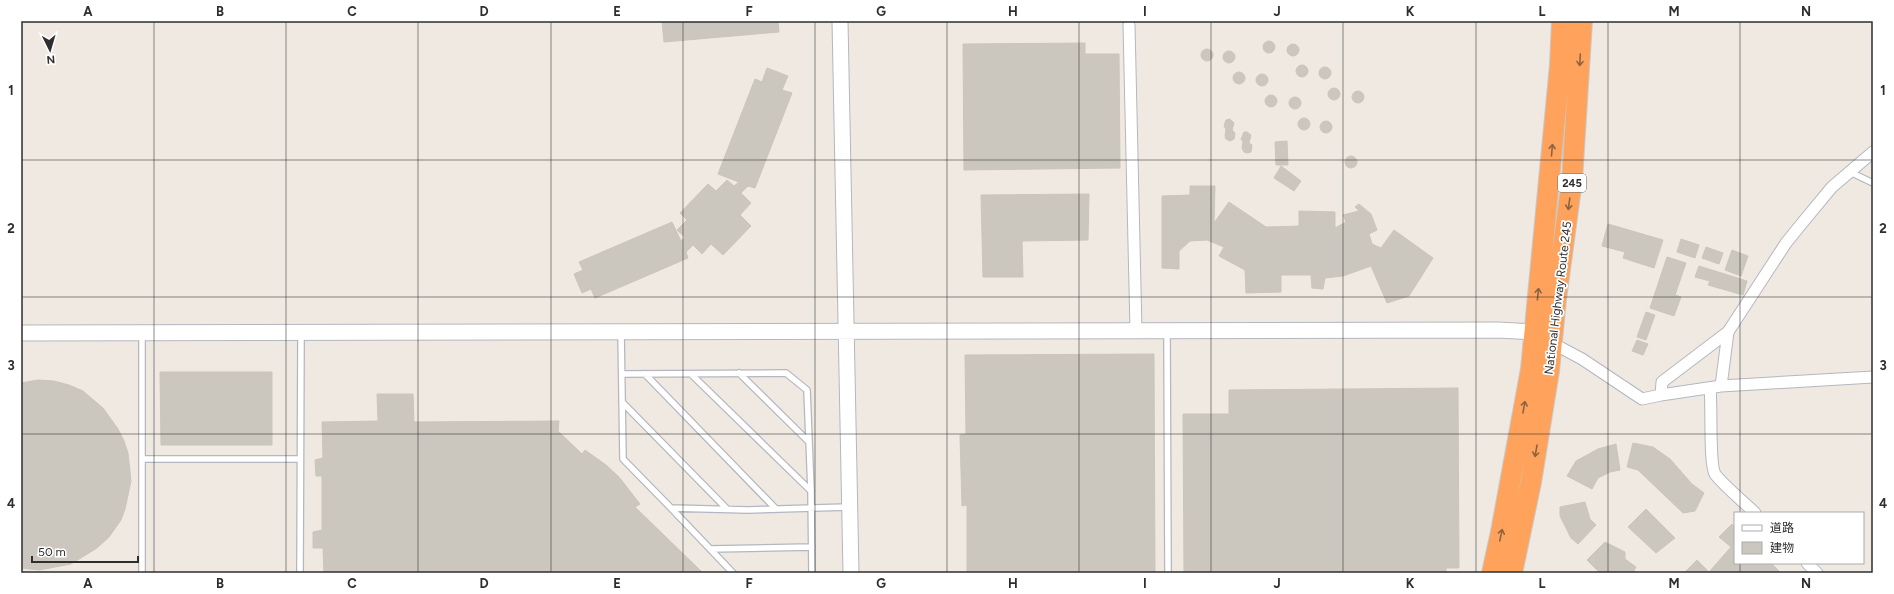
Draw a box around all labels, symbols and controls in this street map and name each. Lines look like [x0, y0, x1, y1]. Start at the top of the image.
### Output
text: A [83, 4, 93, 19]
text: B [216, 4, 224, 19]
text: C [347, 4, 357, 19]
text: D [479, 4, 489, 19]
text: E [613, 4, 621, 19]
text: F [745, 4, 753, 19]
text: G [876, 4, 886, 19]
text: H [1008, 4, 1018, 19]
text: I [1143, 4, 1147, 19]
text: J [1273, 4, 1281, 19]
text: K [1406, 4, 1415, 19]
text: L [1539, 4, 1546, 19]
text: M [1668, 4, 1680, 19]
text: N [1801, 4, 1811, 19]
north arrow [30, 30, 70, 70]
text: N [46, 53, 56, 66]
one-way arrow [1576, 53, 1583, 66]
text: 1 [8, 83, 14, 98]
text: 1 [1880, 83, 1886, 98]
one-way arrow [1548, 144, 1556, 157]
road number: 245 [1558, 174, 1586, 192]
one-way arrow [1565, 197, 1573, 210]
street label: National Highway Route 245 [1542, 220, 1574, 375]
text: 2 [7, 221, 15, 236]
text: 2 [1879, 221, 1887, 236]
one-way arrow [1534, 287, 1542, 300]
text: 3 [7, 358, 15, 373]
text: 3 [1879, 358, 1887, 373]
one-way arrow [1521, 401, 1529, 414]
one-way arrow [1532, 444, 1540, 457]
text: 4 [7, 496, 15, 511]
text: 4 [1879, 496, 1887, 511]
legend [1734, 512, 1864, 564]
text: 道路 [1770, 521, 1794, 535]
one-way arrow [1497, 529, 1505, 542]
scale bar [32, 538, 138, 564]
text: 建物 [1770, 541, 1794, 555]
text: 50 m [38, 545, 66, 559]
text: A [83, 576, 93, 591]
text: B [216, 576, 224, 591]
text: C [347, 576, 357, 591]
text: D [479, 576, 489, 591]
text: E [613, 576, 621, 591]
text: F [745, 576, 753, 591]
text: G [876, 576, 886, 591]
text: H [1008, 576, 1018, 591]
text: I [1143, 576, 1147, 591]
text: J [1273, 576, 1281, 591]
text: K [1406, 576, 1415, 591]
text: L [1539, 576, 1546, 591]
text: M [1668, 576, 1680, 591]
text: N [1801, 576, 1811, 591]

